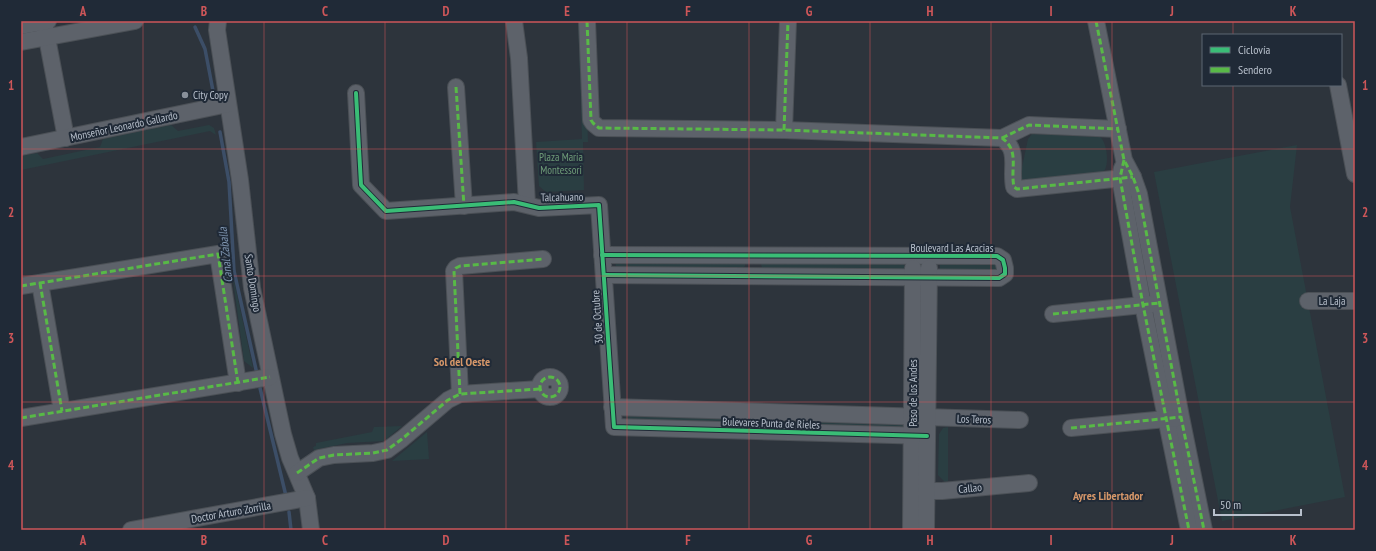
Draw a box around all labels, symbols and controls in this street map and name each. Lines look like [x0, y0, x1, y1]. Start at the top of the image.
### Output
text: A [79, 3, 87, 20]
text: B [201, 3, 207, 20]
text: C [322, 3, 328, 20]
text: D [443, 3, 450, 20]
text: E [564, 3, 570, 20]
text: F [685, 3, 691, 20]
text: G [806, 3, 813, 20]
text: H [927, 3, 934, 20]
text: I [1049, 3, 1053, 20]
text: J [1169, 3, 1174, 20]
text: K [1290, 3, 1297, 20]
legend [1202, 34, 1342, 86]
text: Ciclovía [1238, 42, 1270, 57]
text: Sendero [1238, 62, 1272, 77]
text: 1 [8, 77, 14, 94]
text: 1 [1362, 77, 1368, 94]
place label: City Copy [193, 88, 229, 102]
marker: City Copy [180, 90, 190, 100]
street label: Monseñor Leonardo Gallardo [69, 108, 179, 144]
park label: Plaza Maria Montessori [539, 150, 583, 177]
street label: Talcahuano [540, 190, 584, 204]
text: 2 [8, 204, 14, 221]
text: 2 [1362, 204, 1368, 221]
water label: Canal Zaballa [215, 225, 235, 283]
street label: Boulevard Las Acacias [911, 241, 994, 255]
street label: Santo Domingo [242, 253, 265, 313]
street label: 30 de Octubre [588, 289, 606, 344]
street label: La Laja [1319, 294, 1345, 308]
text: 3 [8, 330, 14, 347]
text: 3 [1362, 330, 1368, 347]
district label: Sol del Oeste [434, 354, 490, 369]
street label: Paso de los Andes [906, 359, 920, 427]
street label: Los Teros [957, 411, 992, 427]
street label: Bulevares Punta de Rieles [722, 414, 820, 432]
text: 4 [8, 457, 15, 474]
text: 4 [1362, 457, 1369, 474]
street label: Callao [958, 480, 983, 496]
district label: Ayres Libertador [1072, 488, 1144, 503]
scale bar [1214, 491, 1301, 517]
text: 50 m [1220, 497, 1241, 512]
street label: Doctor Arturo Zorrilla [190, 498, 272, 526]
text: A [79, 532, 87, 549]
text: B [201, 532, 207, 549]
text: C [322, 532, 328, 549]
text: D [443, 532, 450, 549]
text: E [564, 532, 570, 549]
text: F [685, 532, 691, 549]
text: G [806, 532, 813, 549]
text: H [927, 532, 934, 549]
text: I [1049, 532, 1053, 549]
text: J [1169, 532, 1174, 549]
text: K [1290, 532, 1297, 549]

